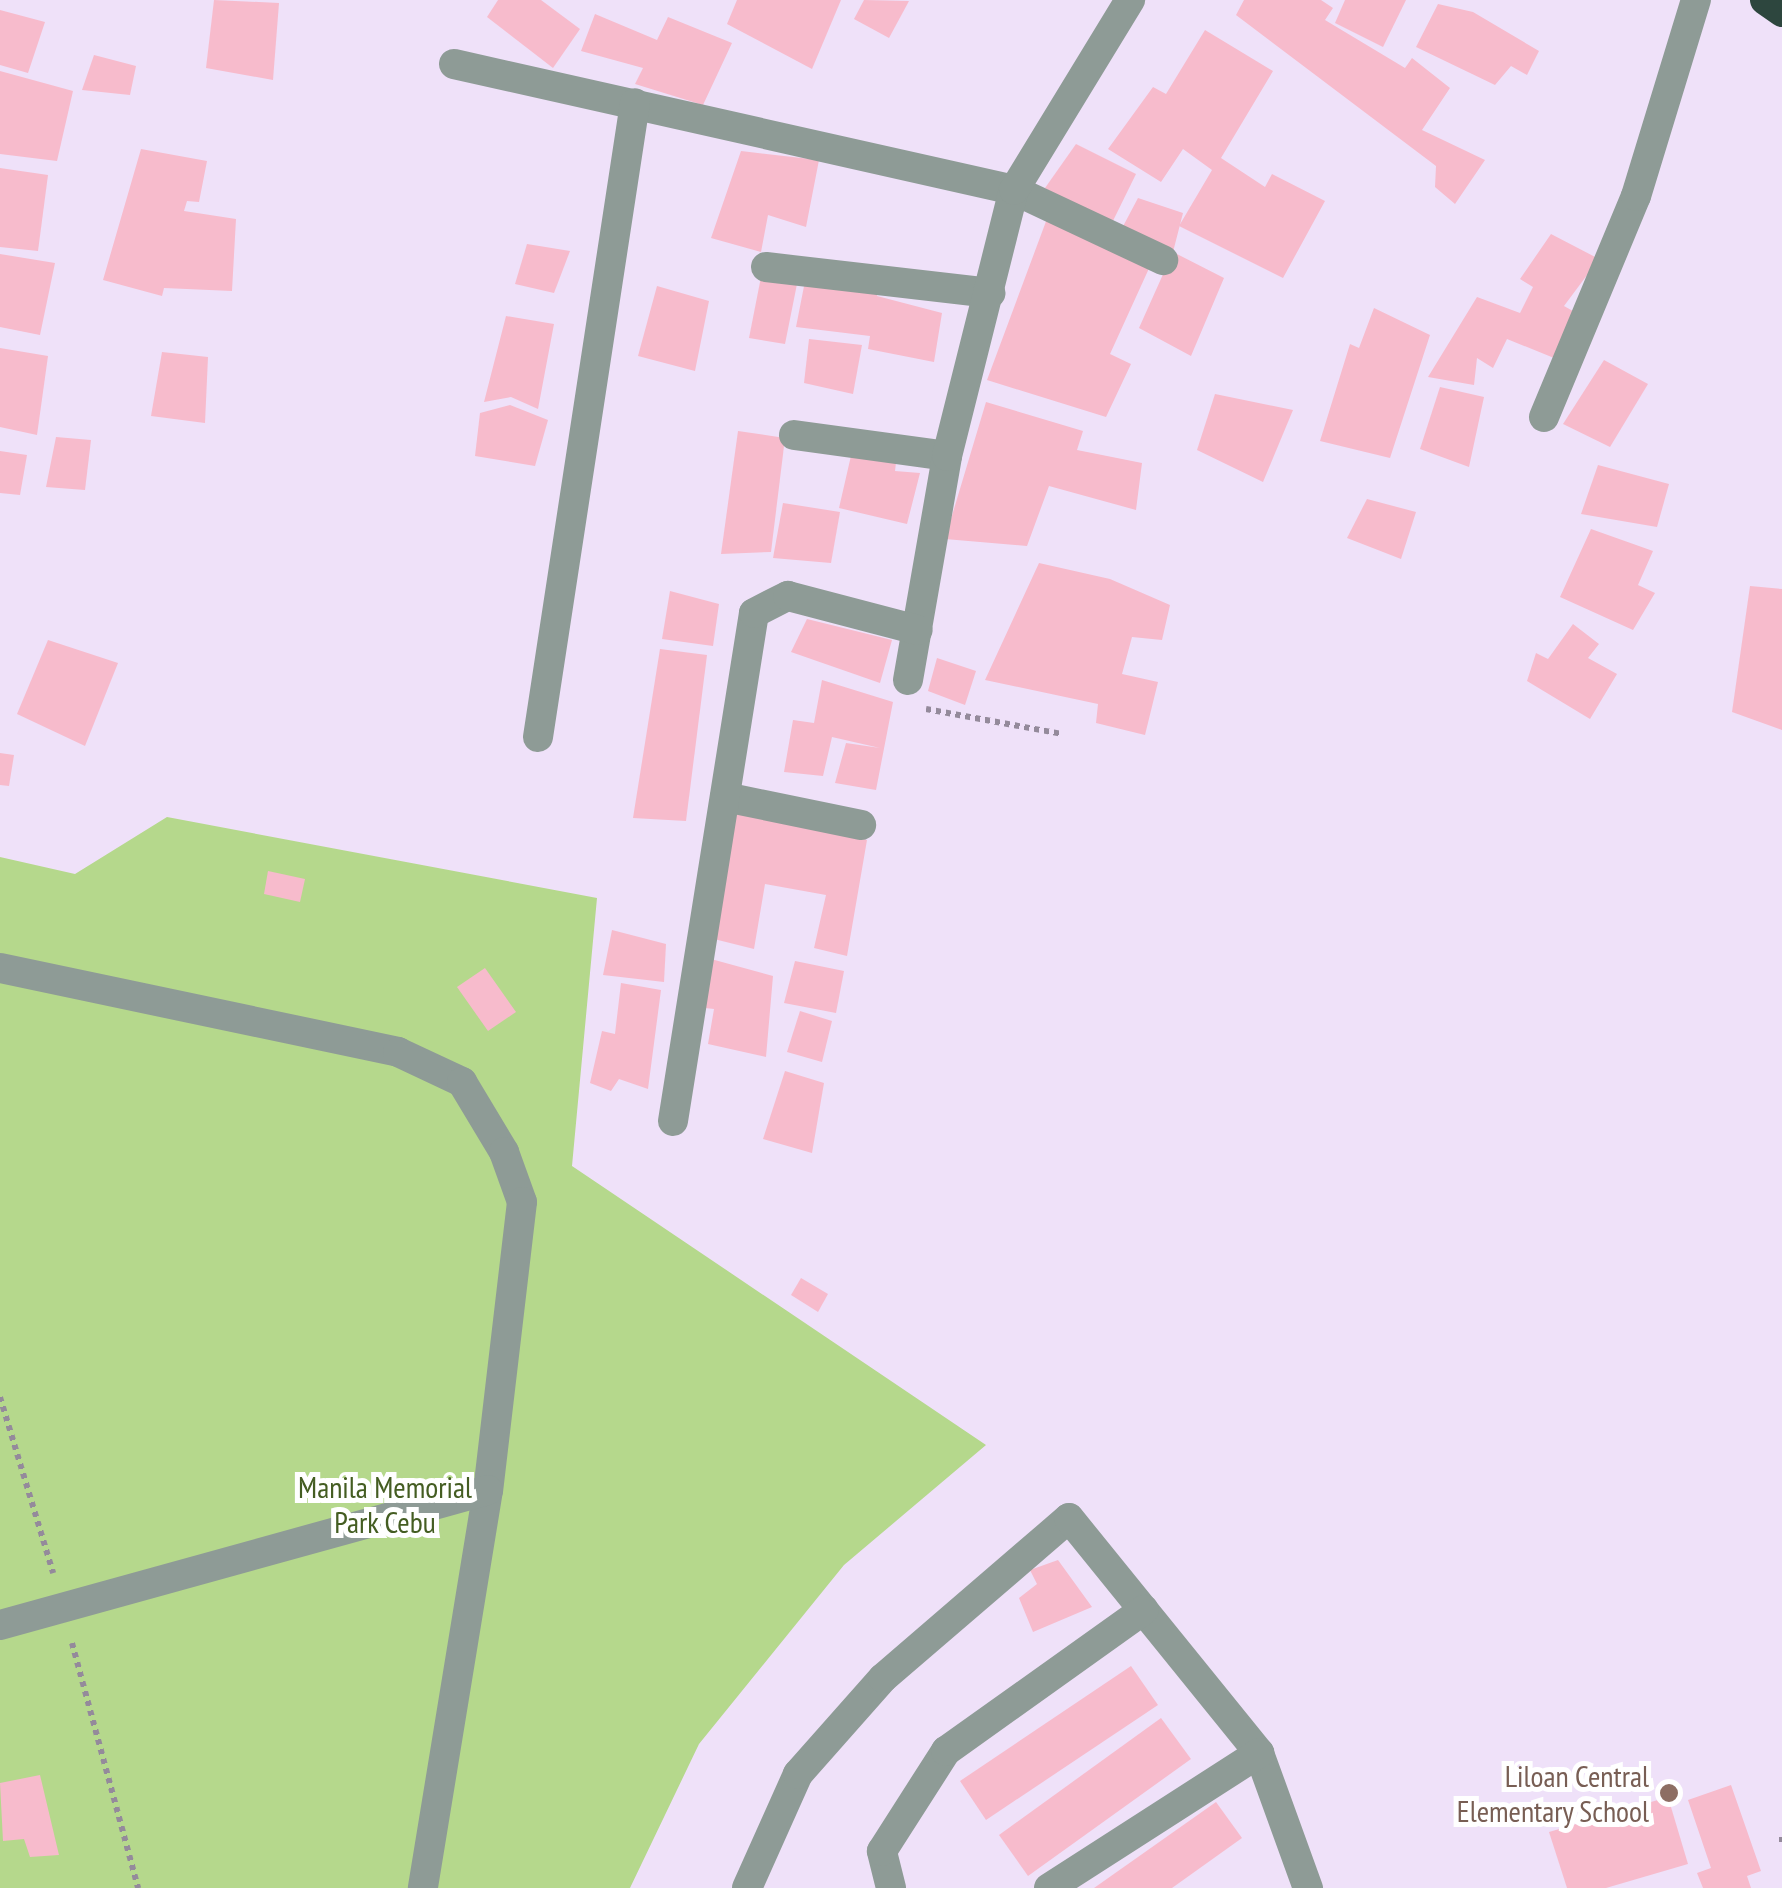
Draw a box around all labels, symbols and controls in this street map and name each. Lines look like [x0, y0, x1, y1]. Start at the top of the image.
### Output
park label: Manila Memorial Park Cebu [298, 1469, 472, 1540]
place label: Liloan Central Elementary School [1456, 1758, 1649, 1828]
marker: Liloan Central Elementary School [1658, 1782, 1680, 1804]

